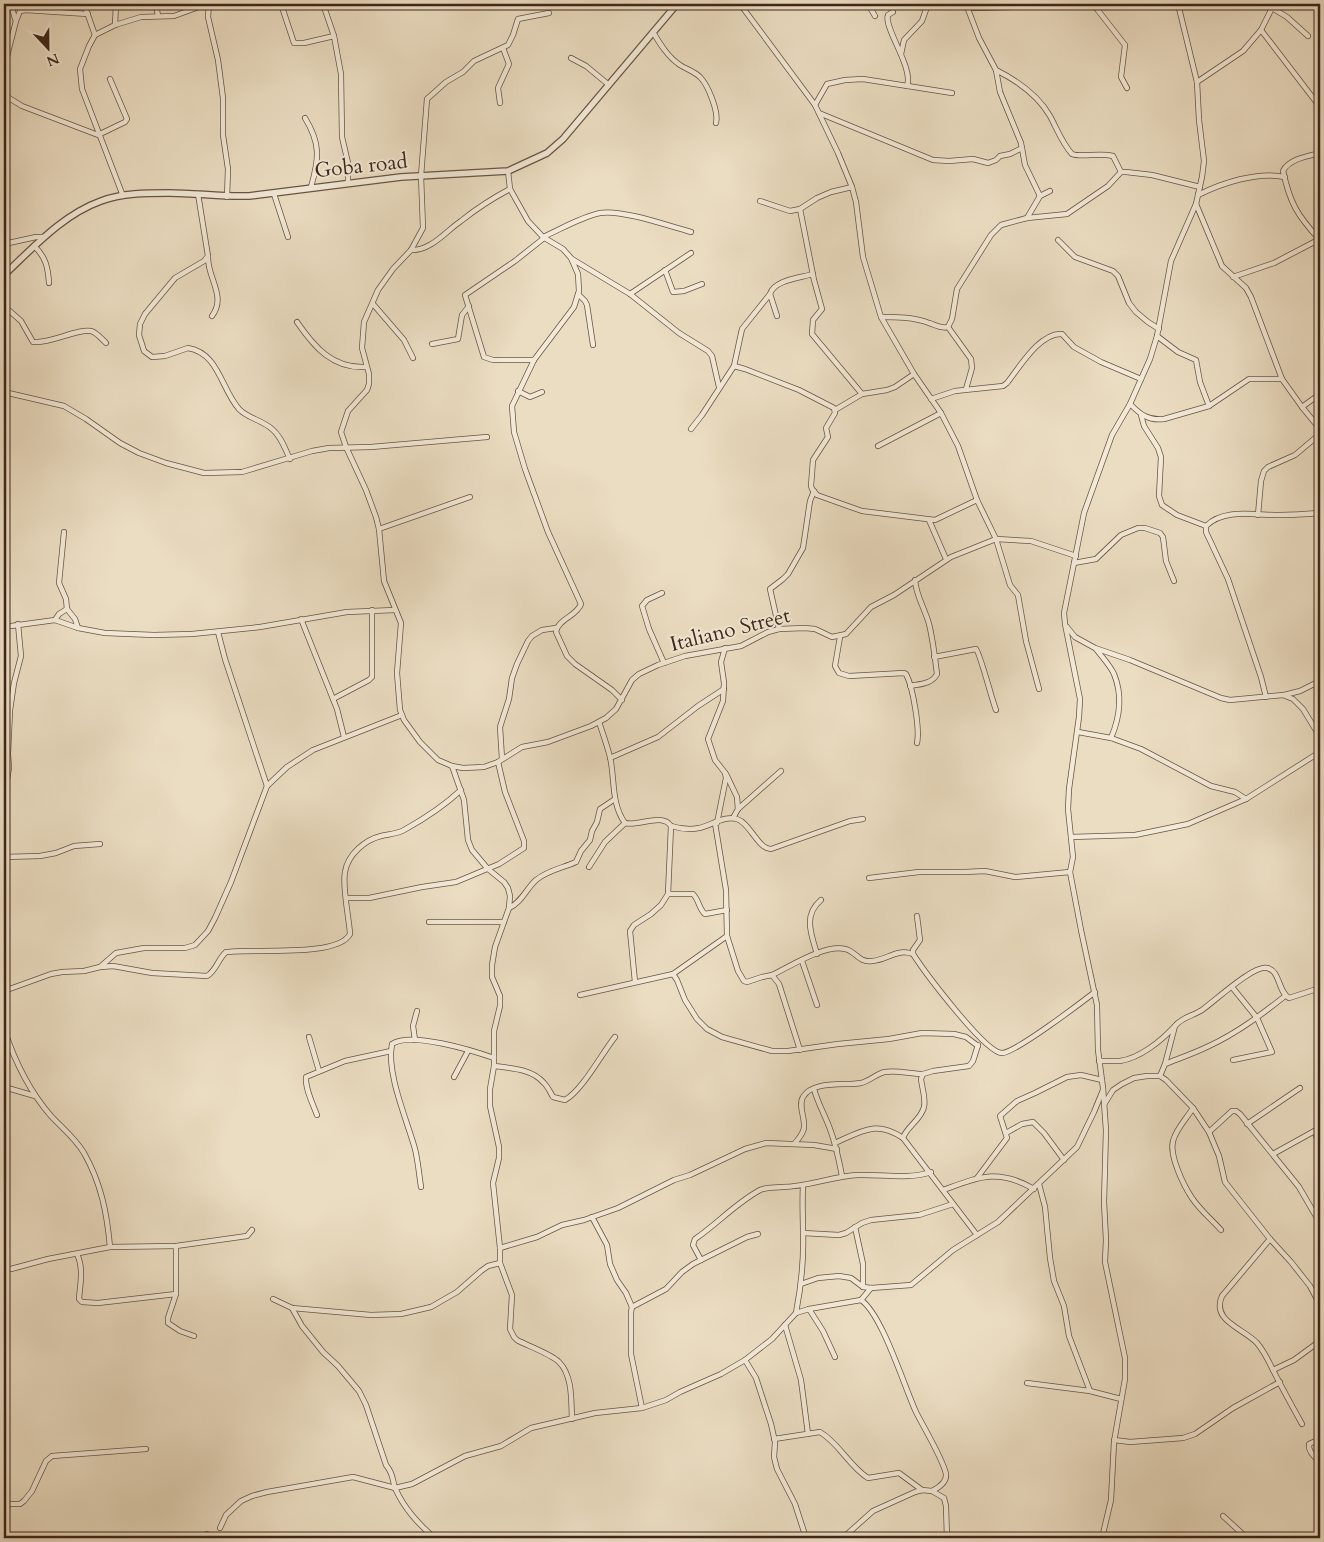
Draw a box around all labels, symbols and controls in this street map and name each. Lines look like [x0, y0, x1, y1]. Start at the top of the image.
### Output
north arrow [22, 22, 72, 72]
text: N [43, 49, 62, 71]
street label: Goba road [313, 147, 409, 185]
street label: Italiano Street [667, 601, 793, 659]

